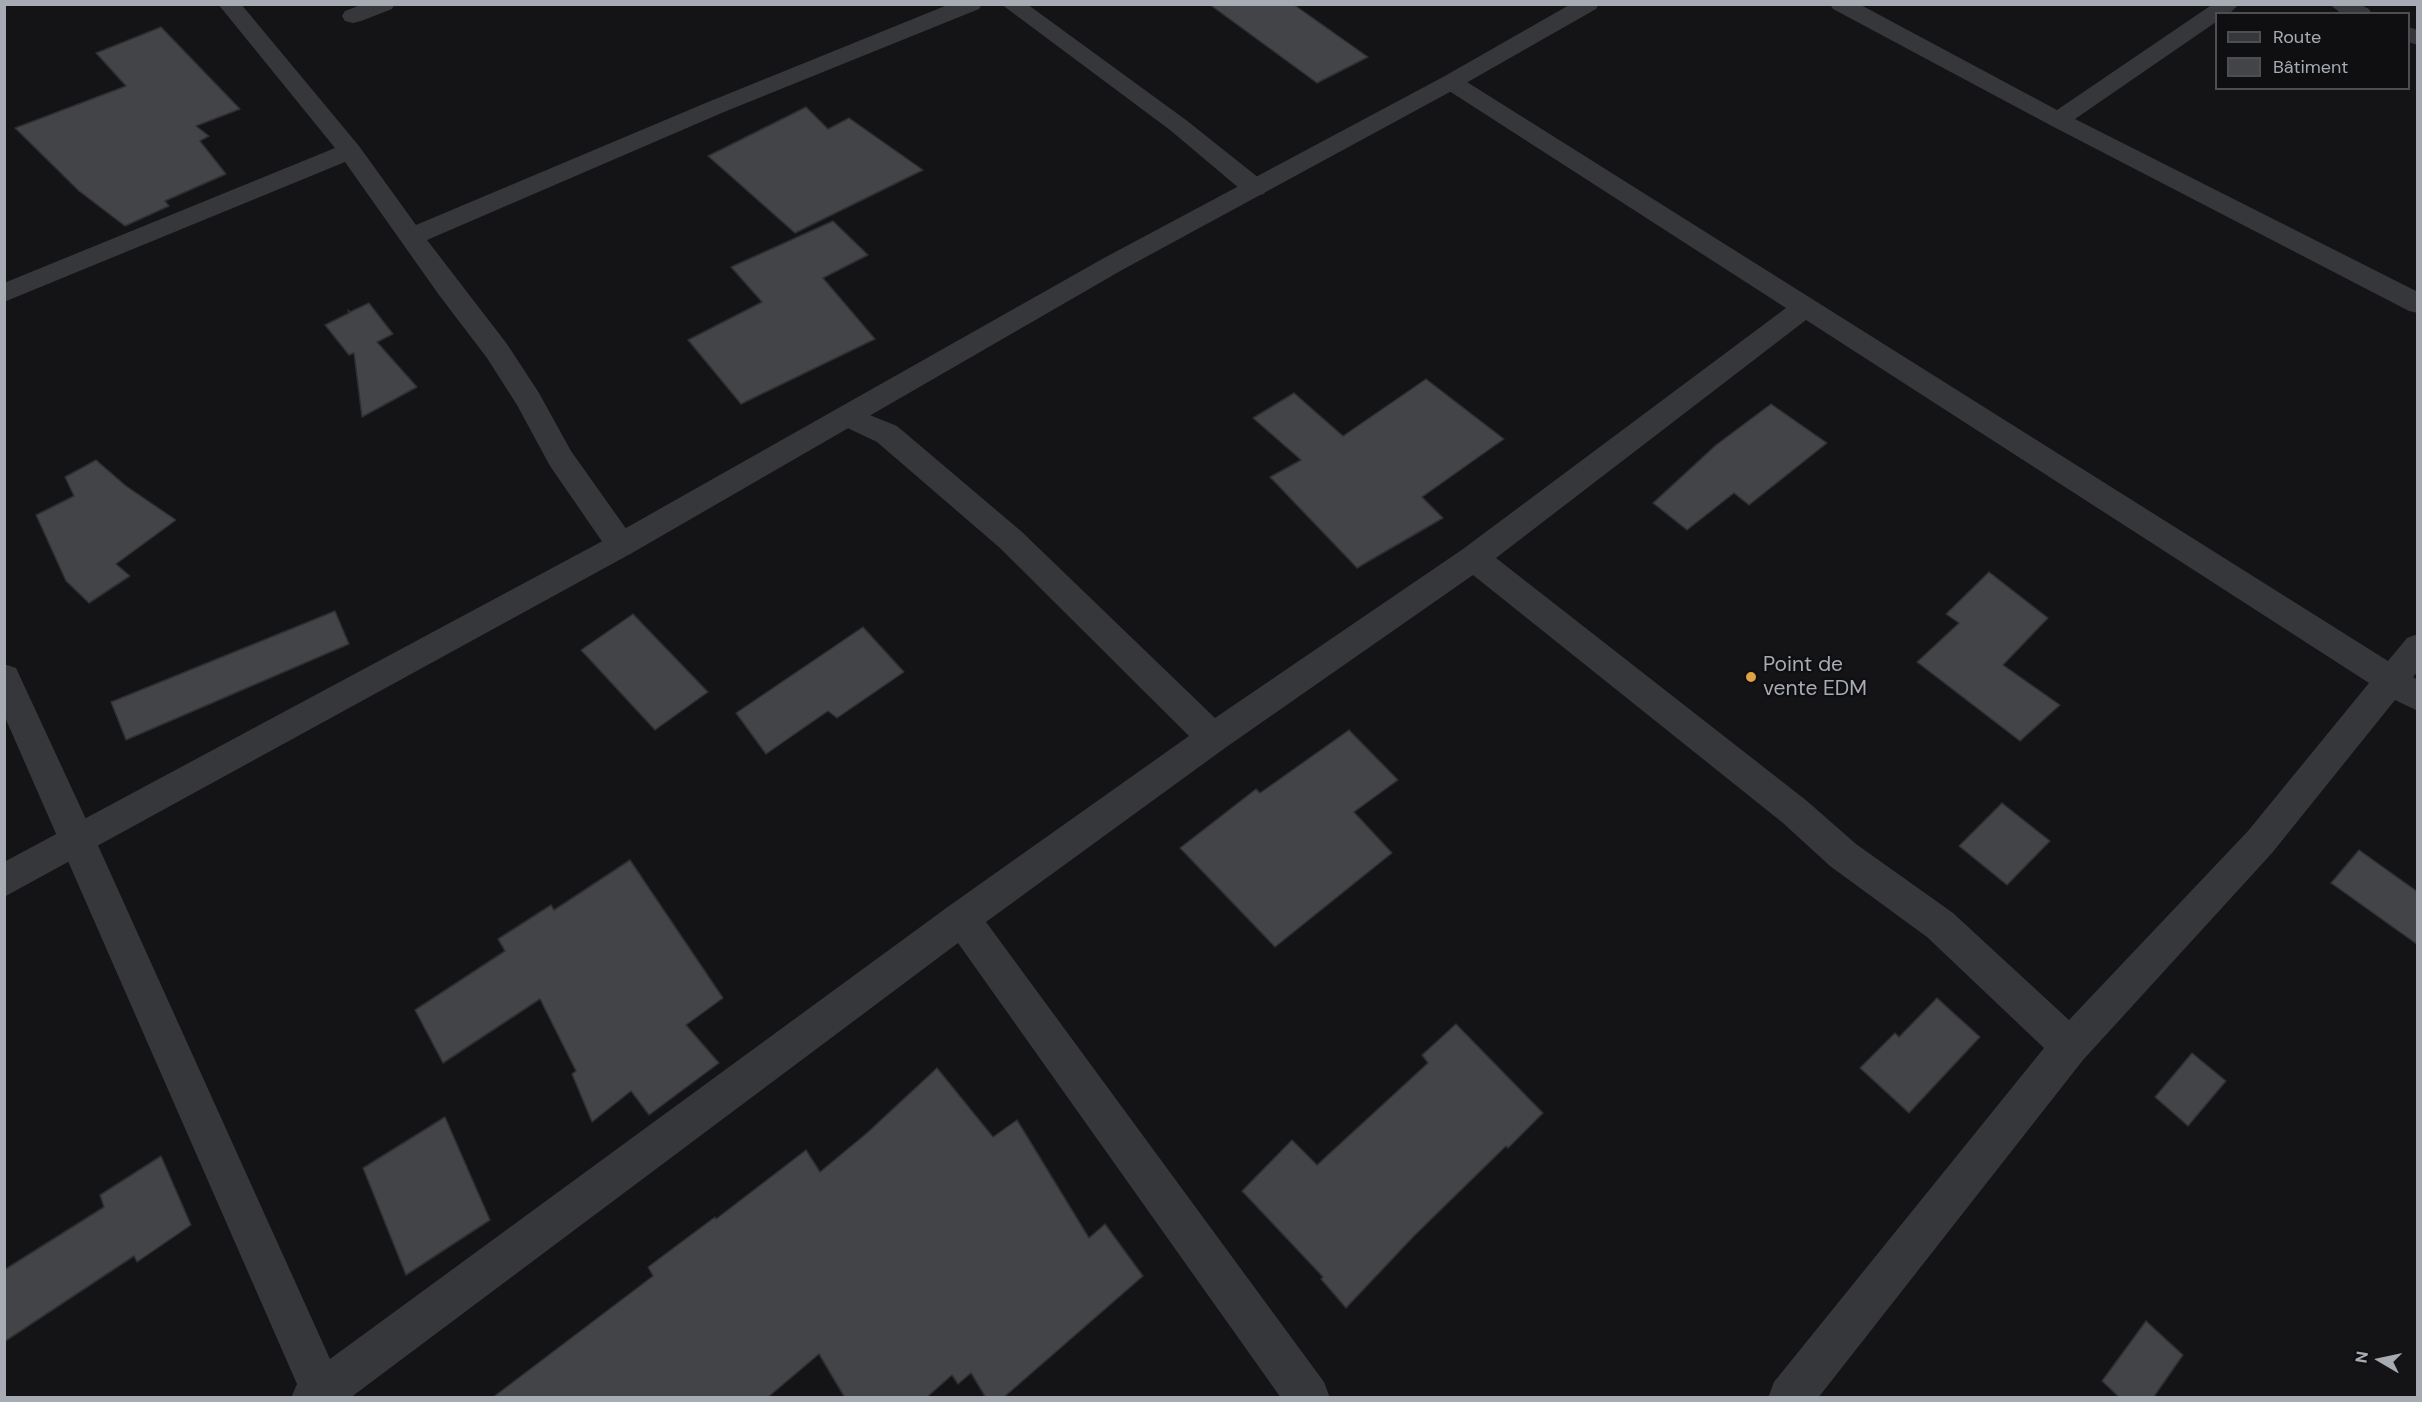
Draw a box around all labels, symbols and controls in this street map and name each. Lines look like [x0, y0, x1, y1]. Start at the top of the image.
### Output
legend [2215, 12, 2410, 90]
text: Route [2273, 25, 2321, 49]
text: Bâtiment [2273, 55, 2348, 79]
place label: Point de vente EDM [1763, 652, 1867, 702]
marker: Point de vente EDM [1744, 670, 1758, 684]
north arrow [2350, 1330, 2410, 1390]
text: N [2350, 1350, 2373, 1365]

